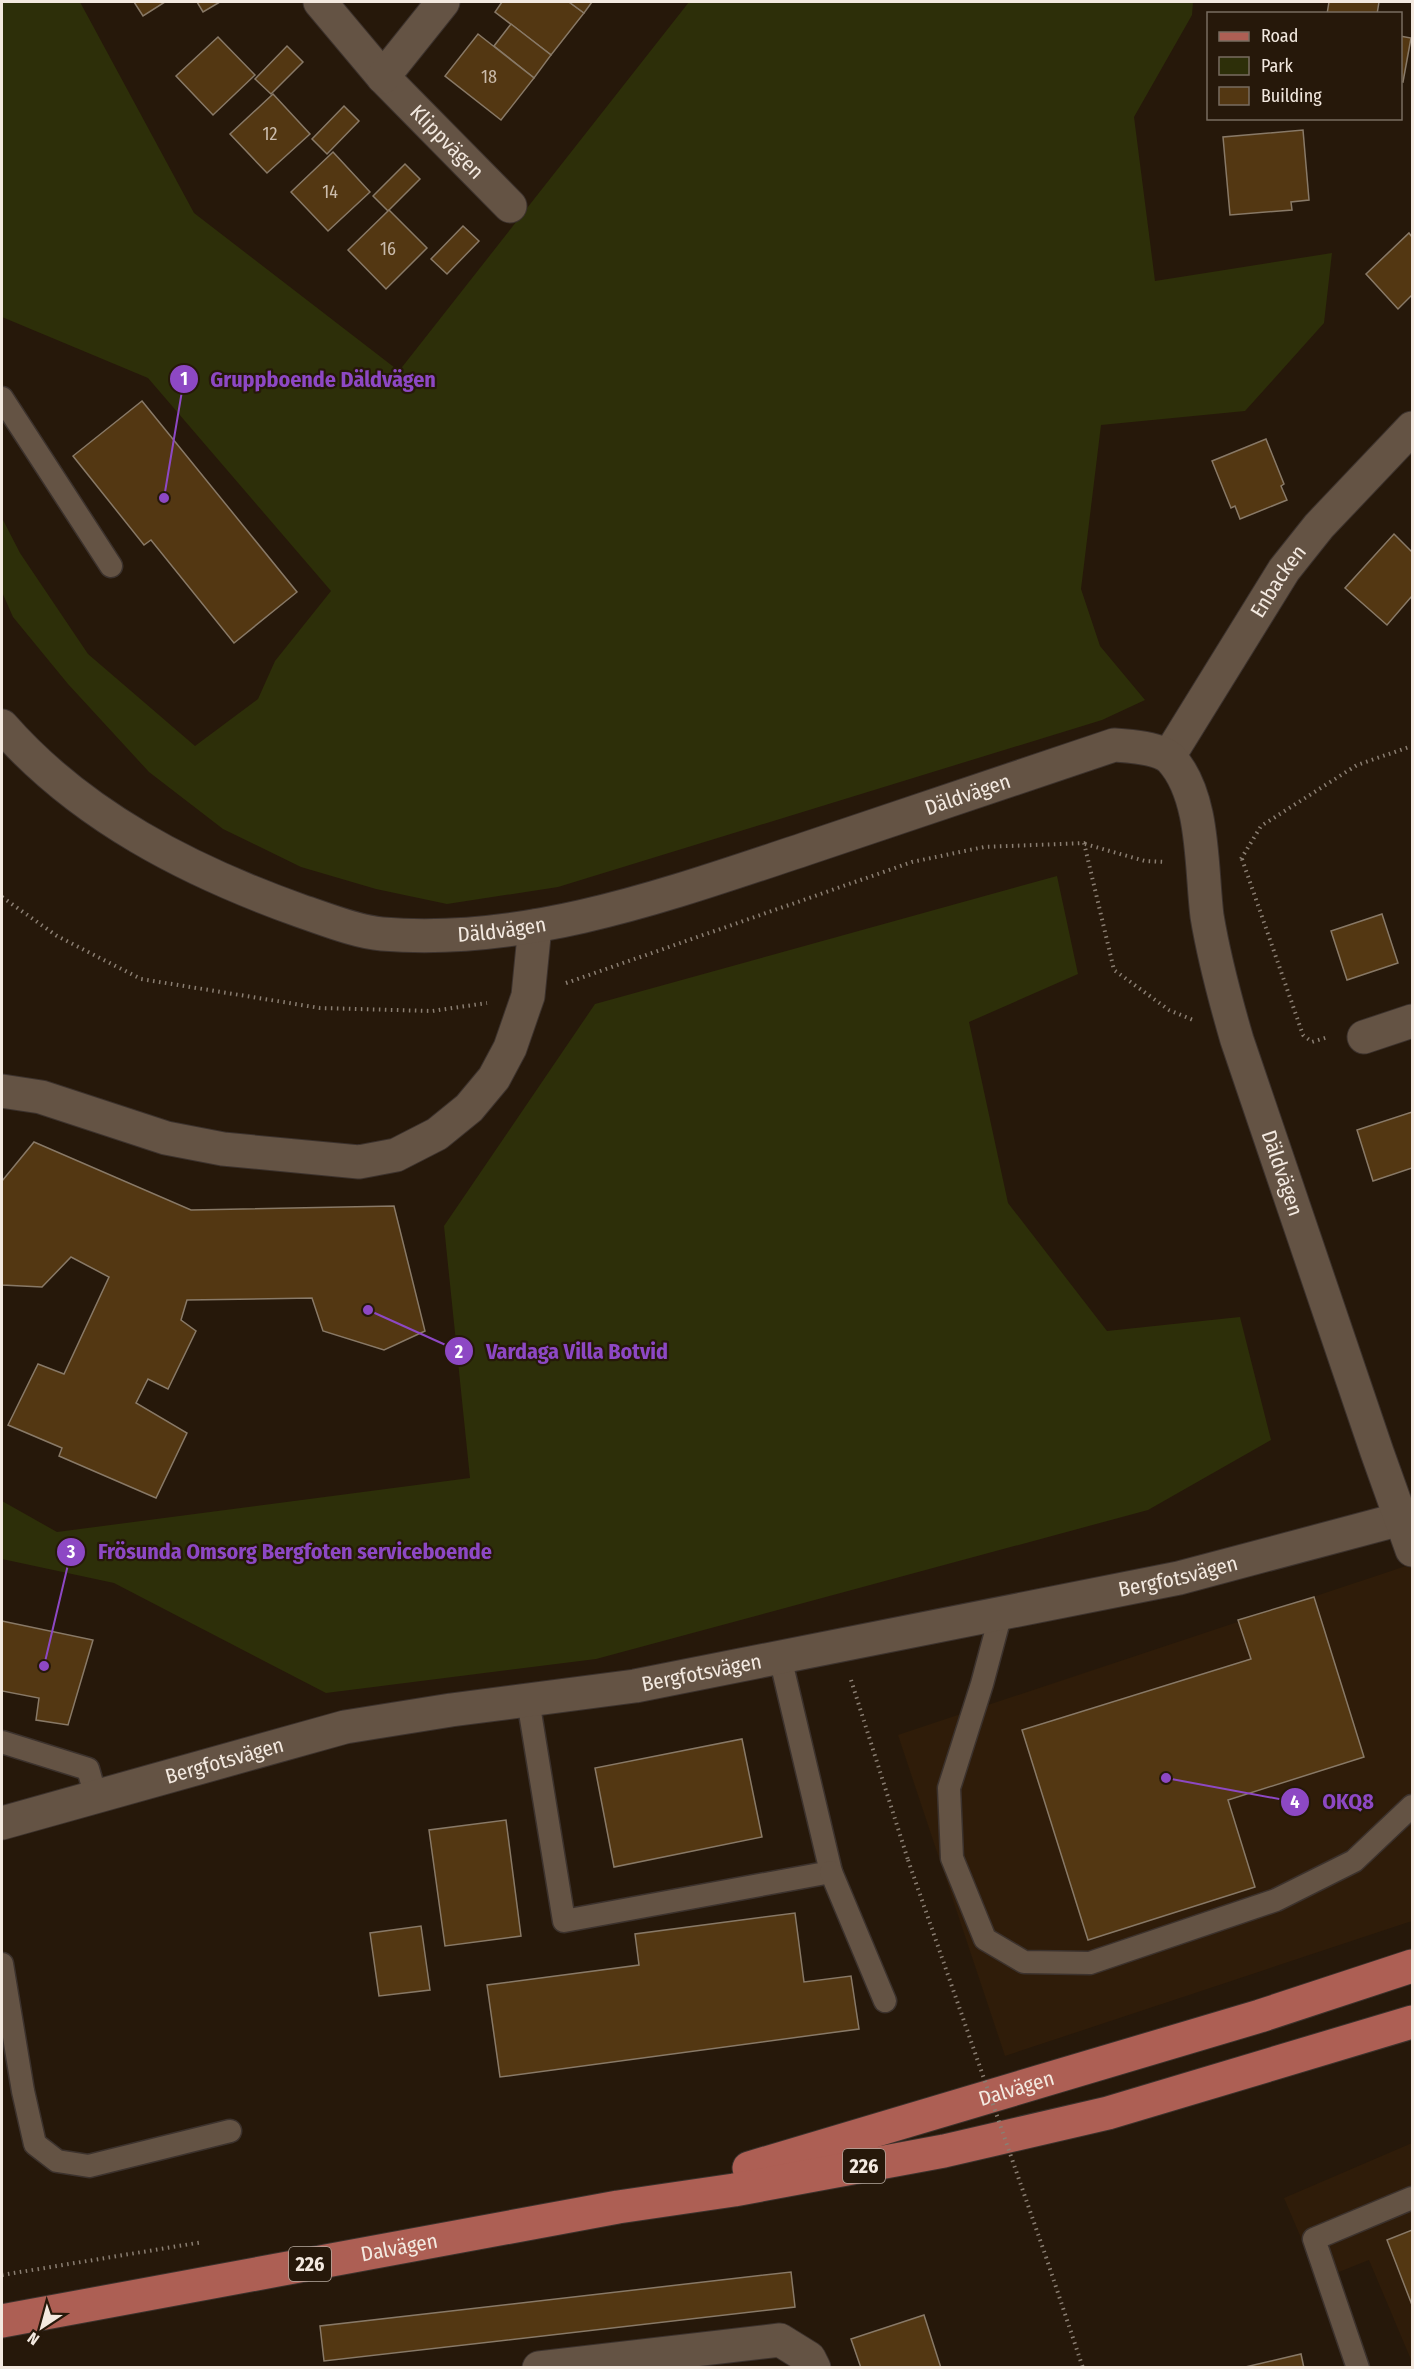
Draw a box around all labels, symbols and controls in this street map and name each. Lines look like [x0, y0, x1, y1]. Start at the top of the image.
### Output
legend [1207, 12, 1402, 120]
text: Road [1261, 25, 1298, 47]
text: Park [1261, 55, 1294, 77]
house number: 18 [481, 66, 497, 88]
text: Building [1261, 85, 1322, 107]
street label: Klippvägen [405, 99, 489, 185]
house number: 12 [263, 123, 278, 145]
house number: 14 [322, 181, 338, 203]
house number: 16 [380, 238, 396, 260]
callout: Gruppboende Däldvägen [169, 359, 448, 399]
text: Gruppboende Däldvägen [210, 366, 436, 393]
text: 1 [180, 368, 188, 390]
street label: Enbacken [1245, 540, 1312, 623]
street label: Däldvägen [921, 768, 1014, 821]
street label: Däldvägen [457, 911, 548, 948]
street label: Däldvägen [1256, 1127, 1309, 1219]
callout: Vardaga Villa Botvid [444, 1331, 680, 1371]
text: Vardaga Villa Botvid [485, 1338, 668, 1365]
text: 2 [454, 1341, 463, 1363]
callout: Frösunda Omsorg Bergfoten serviceboende [56, 1532, 504, 1572]
text: Frösunda Omsorg Bergfoten serviceboende [98, 1538, 492, 1565]
text: 3 [66, 1541, 76, 1563]
street label: Bergfotsvägen [1116, 1550, 1240, 1603]
street label: Bergfotsvägen [639, 1648, 764, 1697]
street label: Bergfotsvägen [162, 1732, 287, 1790]
callout: OKQ8 [1280, 1782, 1386, 1822]
text: OKQ8 [1322, 1788, 1374, 1815]
text: 4 [1290, 1791, 1300, 1813]
street label: Dalvägen [976, 2065, 1057, 2112]
road number: 226 [843, 2149, 885, 2183]
street label: Dalvägen [359, 2228, 440, 2267]
road number: 226 [289, 2247, 331, 2281]
north arrow [12, 2297, 72, 2357]
text: N [24, 2328, 43, 2349]

